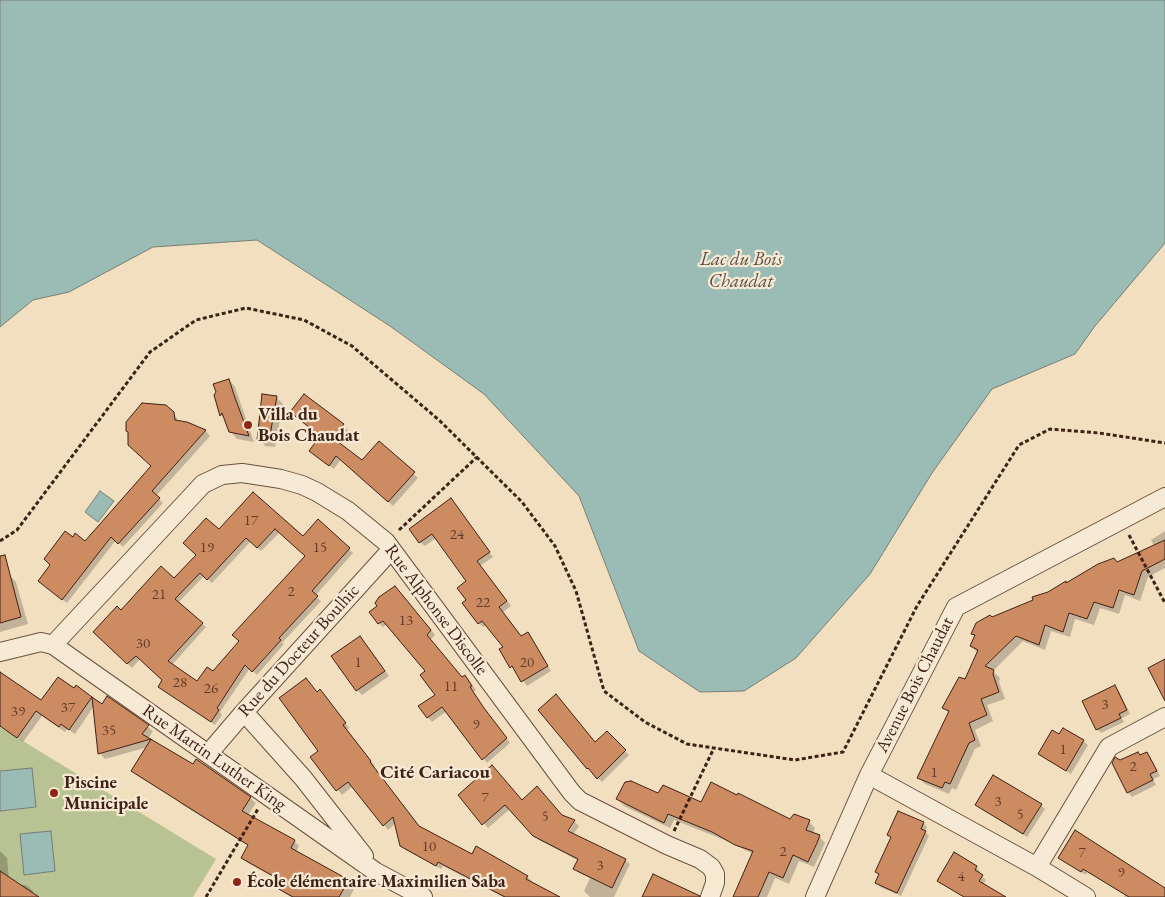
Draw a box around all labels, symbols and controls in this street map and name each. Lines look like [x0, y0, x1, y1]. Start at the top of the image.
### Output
water label: Lac du Bois Chaudat [700, 249, 782, 293]
place label: Villa du Bois Chaudat [258, 404, 360, 446]
marker: Villa du Bois Chaudat [242, 419, 254, 431]
house number: 17 [244, 512, 258, 530]
house number: 24 [450, 526, 464, 544]
house number: 19 [200, 539, 214, 557]
house number: 15 [313, 539, 327, 557]
street label: Rue Alphonse Discolle [380, 540, 492, 680]
street label: Rue du Docteur Boulhic [234, 580, 364, 722]
house number: 2 [287, 583, 295, 601]
house number: 21 [152, 586, 166, 604]
house number: 22 [476, 594, 490, 612]
house number: 13 [399, 612, 413, 630]
street label: Avenue Bois Chaudat [872, 614, 958, 756]
house number: 30 [136, 635, 150, 653]
house number: 1 [354, 654, 362, 672]
house number: 20 [520, 654, 534, 672]
house number: 28 [173, 674, 187, 692]
house number: 11 [444, 678, 458, 696]
house number: 26 [204, 680, 218, 698]
house number: 3 [1101, 696, 1109, 714]
house number: 37 [61, 699, 75, 717]
street label: Rue Martin Luther King [138, 700, 290, 816]
house number: 39 [11, 703, 25, 721]
house number: 9 [472, 716, 480, 734]
house number: 35 [102, 722, 116, 740]
house number: 1 [1059, 741, 1067, 759]
house number: 2 [1129, 758, 1137, 776]
district label: Cité Cariacou [380, 762, 490, 784]
house number: 1 [930, 764, 938, 782]
place label: Piscine Municipale [64, 772, 148, 814]
marker: Piscine Municipale [48, 787, 60, 799]
house number: 7 [481, 789, 489, 807]
house number: 3 [994, 793, 1002, 811]
house number: 5 [1016, 806, 1024, 824]
house number: 5 [541, 808, 549, 826]
house number: 10 [422, 838, 436, 856]
house number: 2 [779, 843, 787, 861]
house number: 7 [1078, 844, 1086, 862]
house number: 3 [596, 857, 604, 875]
house number: 9 [1117, 864, 1125, 882]
house number: 4 [957, 868, 965, 886]
place label: École élémentaire Maximilien Saba [247, 871, 506, 893]
marker: École élémentaire Maximilien Saba [231, 876, 243, 888]

